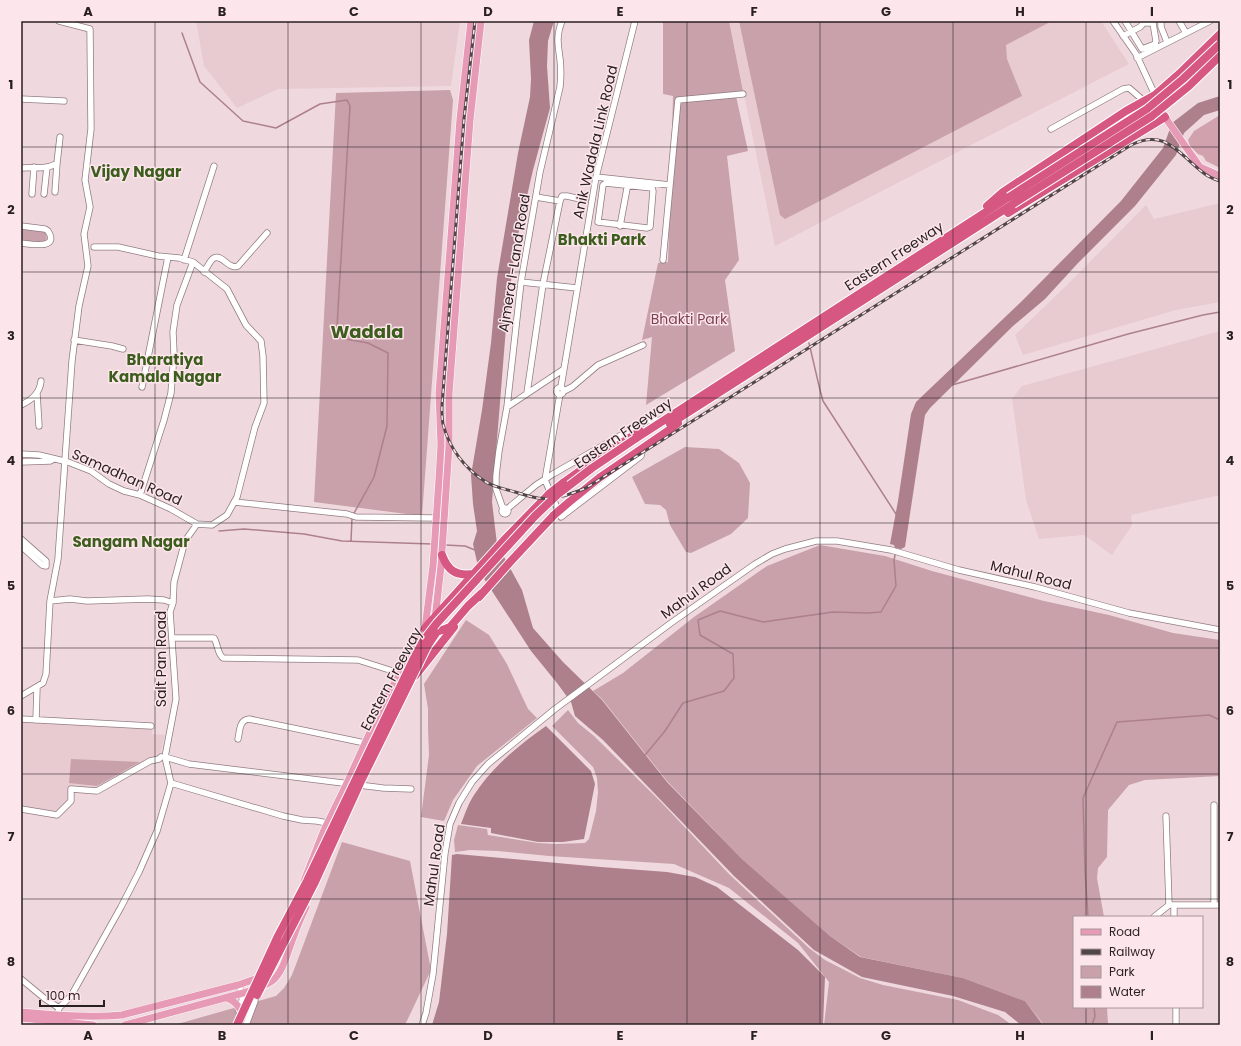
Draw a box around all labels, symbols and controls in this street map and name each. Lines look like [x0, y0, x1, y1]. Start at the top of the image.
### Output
text: A [83, 2, 93, 21]
text: B [218, 2, 227, 21]
text: C [349, 2, 359, 21]
text: D [483, 2, 493, 21]
text: E [616, 2, 624, 21]
text: F [750, 2, 758, 21]
text: G [881, 2, 891, 21]
text: H [1015, 2, 1025, 21]
text: I [1150, 2, 1154, 21]
street label: Anik Wadala Link Road [568, 63, 622, 221]
text: 1 [9, 75, 13, 94]
text: 1 [1228, 75, 1232, 94]
district label: Vijay Nagar [91, 161, 182, 182]
street label: Ajmera l-Land Road [493, 192, 535, 334]
text: 2 [7, 200, 15, 219]
text: 2 [1226, 200, 1234, 219]
street label: Eastern Freeway [841, 216, 947, 295]
district label: Bhakti Park [558, 229, 647, 250]
park label: Bhakti Park [651, 309, 728, 329]
district label: Wadala [330, 319, 404, 344]
text: 3 [7, 326, 15, 345]
text: 3 [1226, 326, 1234, 345]
district label: Bharatiya Kamala Nagar [109, 349, 222, 387]
street label: Eastern Freeway [570, 393, 676, 473]
street label: Samadhan Road [69, 444, 185, 510]
text: 4 [7, 451, 16, 470]
text: 4 [1226, 451, 1235, 470]
district label: Sangam Nagar [72, 531, 190, 552]
street label: Mahul Road [988, 555, 1074, 595]
street label: Mahul Road [657, 559, 735, 623]
text: 5 [7, 576, 15, 595]
text: 5 [1226, 576, 1234, 595]
street label: Salt Pan Road [151, 611, 171, 707]
street label: Eastern Freeway [355, 624, 427, 734]
text: 6 [7, 701, 15, 720]
text: 6 [1226, 701, 1234, 720]
street label: Mahul Road [418, 822, 450, 908]
text: 7 [8, 827, 15, 846]
text: 7 [1227, 827, 1234, 846]
legend [1073, 916, 1203, 1008]
text: Road [1109, 923, 1140, 940]
text: Railway [1109, 943, 1155, 960]
text: 8 [7, 952, 15, 971]
text: 8 [1226, 952, 1234, 971]
text: Park [1109, 963, 1136, 980]
scale bar [40, 982, 104, 1008]
text: Water [1109, 983, 1146, 1000]
text: 100 m [46, 987, 80, 1004]
text: A [83, 1026, 93, 1045]
text: B [218, 1026, 227, 1045]
text: C [349, 1026, 359, 1045]
text: D [483, 1026, 493, 1045]
text: E [616, 1026, 624, 1045]
text: F [750, 1026, 758, 1045]
text: G [881, 1026, 891, 1045]
text: H [1015, 1026, 1025, 1045]
text: I [1150, 1026, 1154, 1045]

